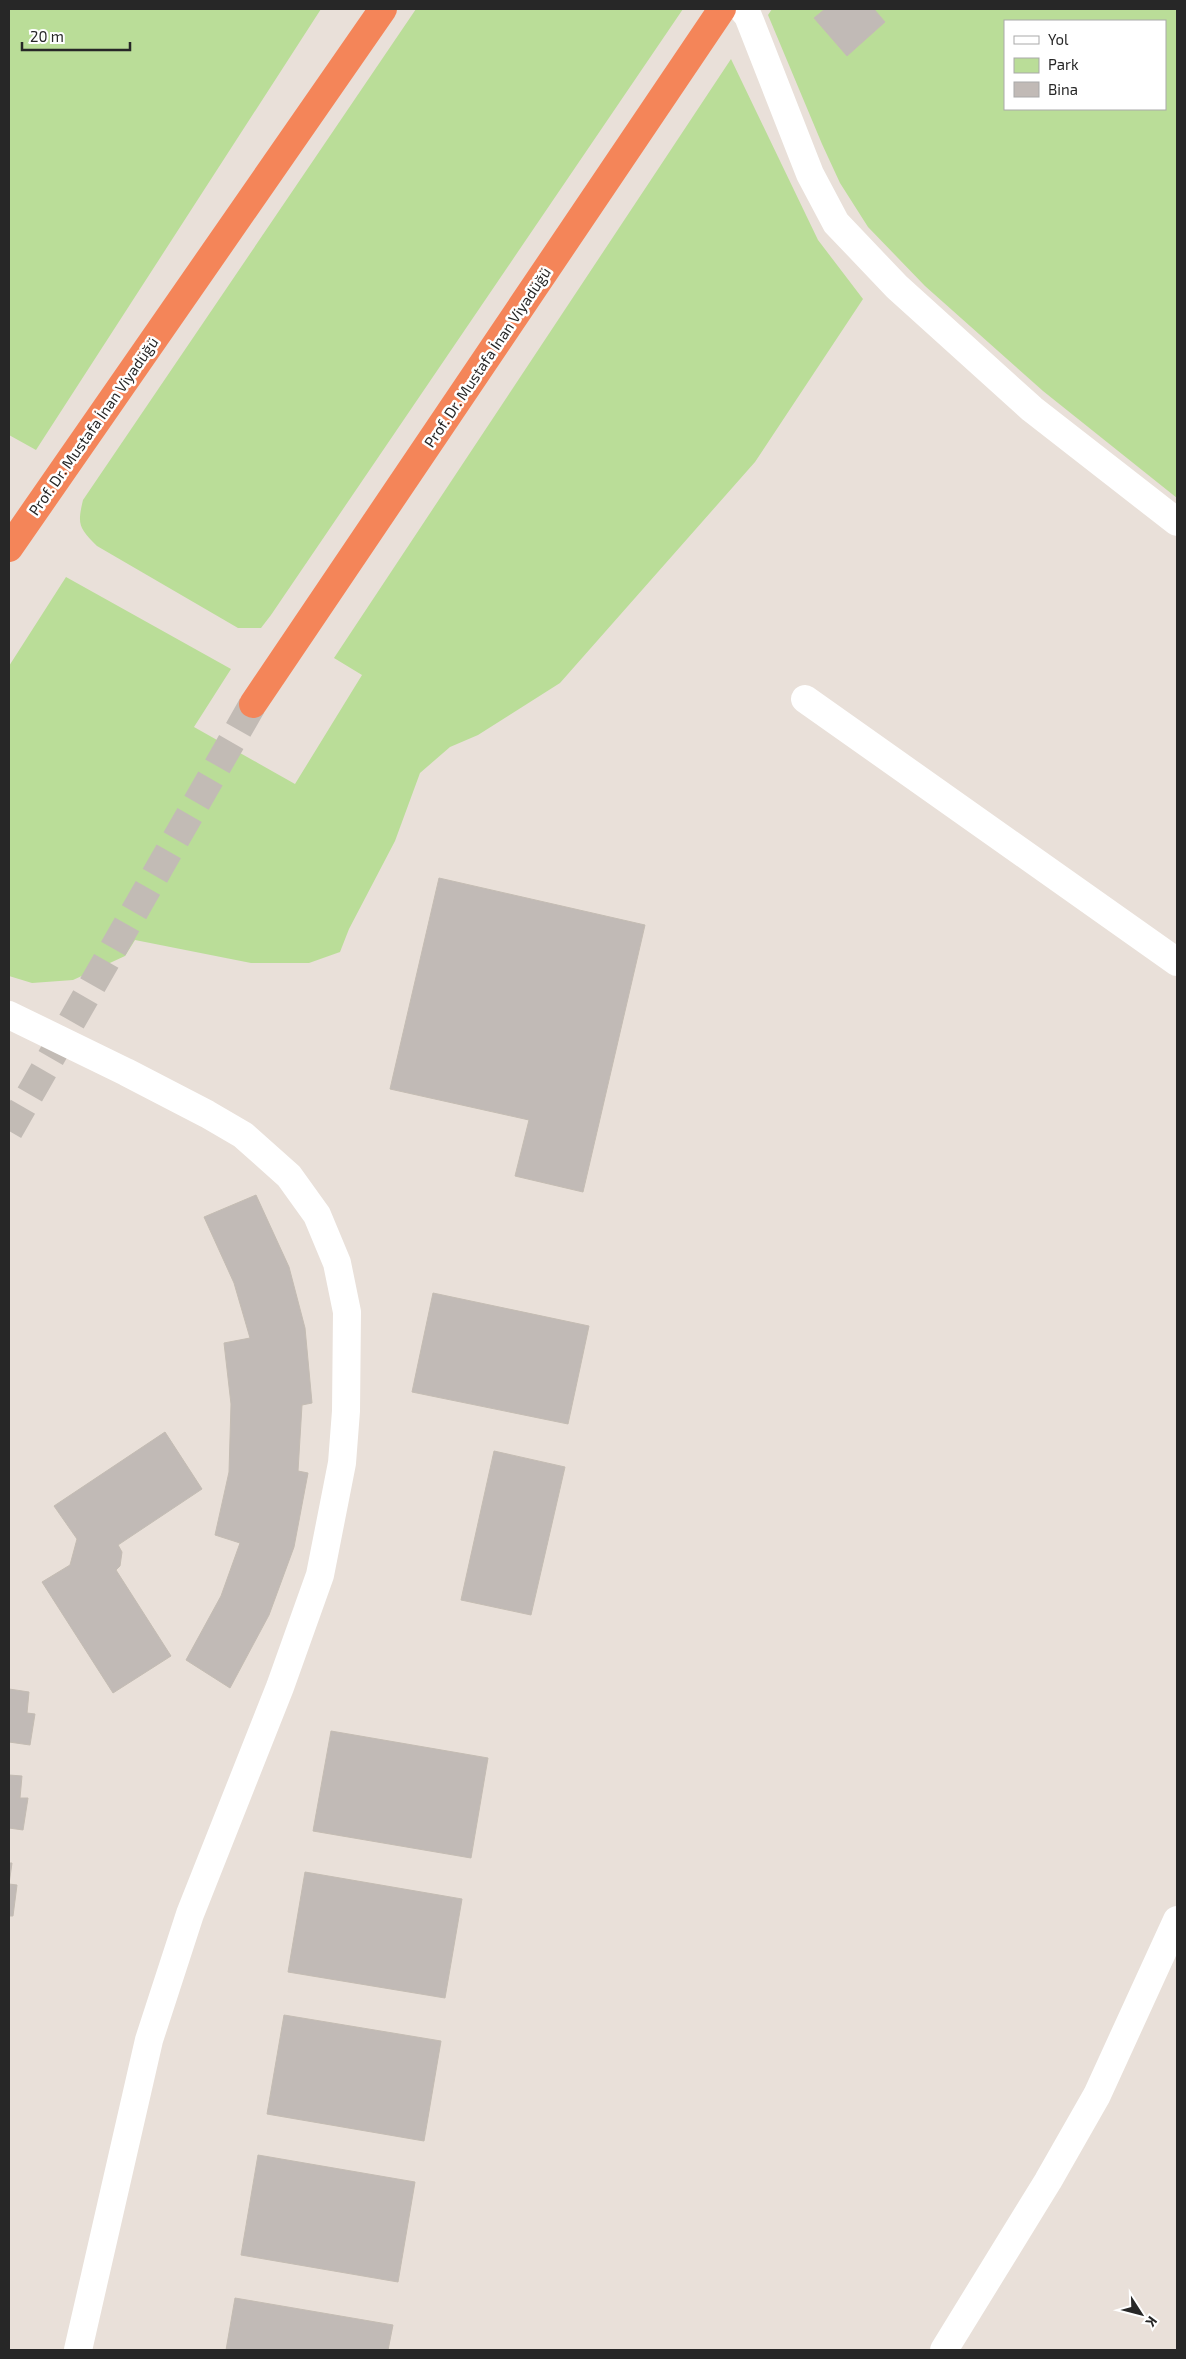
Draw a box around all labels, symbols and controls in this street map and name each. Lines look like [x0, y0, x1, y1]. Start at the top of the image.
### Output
scale bar [22, 20, 130, 52]
legend [1004, 20, 1166, 110]
text: 20 m [30, 27, 64, 45]
text: Yol [1048, 30, 1069, 48]
text: Park [1048, 55, 1079, 73]
text: Bina [1048, 80, 1078, 98]
street label: Prof. Dr. Mustafa İnan Viyadüğü [420, 264, 554, 450]
street label: Prof. Dr. Mustafa İnan Viyadüğü [24, 334, 162, 518]
north arrow [1116, 2289, 1166, 2339]
text: K [1142, 2313, 1161, 2331]

